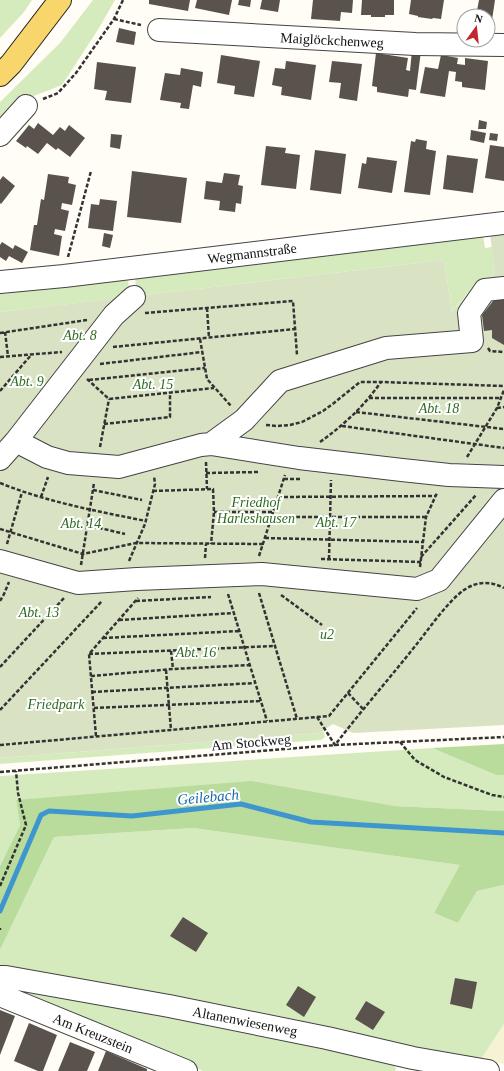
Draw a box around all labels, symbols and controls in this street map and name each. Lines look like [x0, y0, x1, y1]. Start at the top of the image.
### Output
north arrow [456, 8, 496, 48]
text: N [473, 12, 484, 25]
street label: Maiglöckchenweg [280, 30, 384, 51]
street label: Wegmannstraße [207, 241, 298, 266]
park label: Abt. 8 [62, 328, 97, 343]
park label: Abt. 9 [9, 374, 44, 389]
park label: Abt. 15 [132, 377, 173, 392]
park label: Abt. 18 [418, 401, 459, 416]
park label: Friedhof Harleshausen [216, 495, 295, 526]
park label: Abt. 17 [315, 515, 357, 530]
park label: Abt. 14 [60, 516, 101, 531]
park label: Abt. 13 [18, 605, 59, 620]
park label: u2 [320, 627, 334, 642]
park label: Abt. 16 [175, 645, 216, 660]
park label: Friedpark [27, 697, 85, 712]
street label: Am Stockweg [211, 732, 291, 753]
water label: Geilebach [177, 786, 239, 808]
street label: Altanenwiesenweg [191, 1004, 299, 1039]
street label: Am Kreuzstein [51, 1011, 135, 1056]

